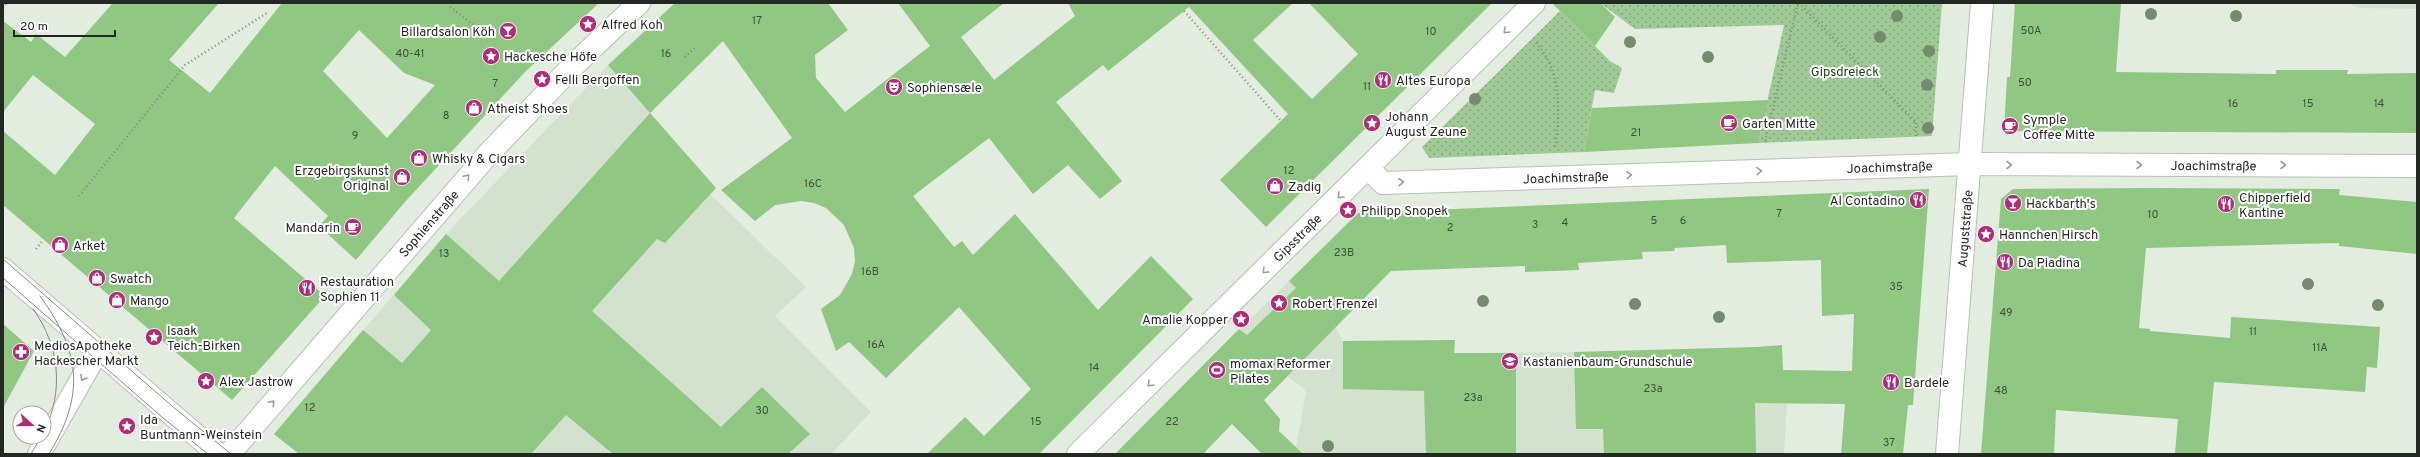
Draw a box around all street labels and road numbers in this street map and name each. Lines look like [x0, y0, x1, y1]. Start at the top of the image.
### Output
street label: Joachimstraße [1846, 159, 1933, 178]
street label: Joachimstraße [2170, 159, 2256, 175]
street label: Joachimstraße [1523, 170, 1609, 188]
street label: Sophienstraße [397, 188, 463, 261]
street label: Auguststraße [1955, 189, 1977, 268]
street label: Gipsstraße [1271, 211, 1326, 266]

